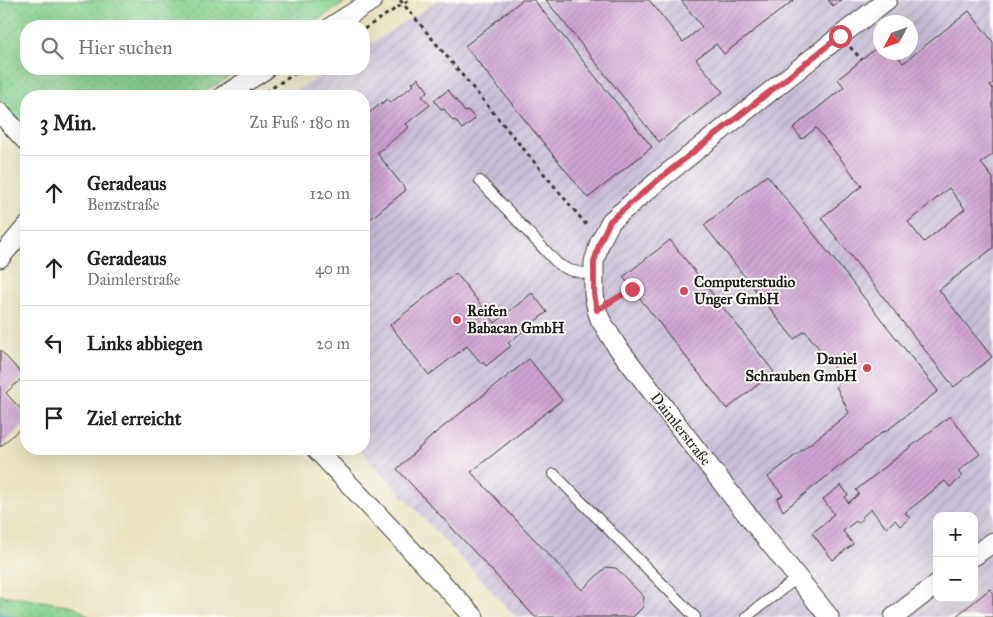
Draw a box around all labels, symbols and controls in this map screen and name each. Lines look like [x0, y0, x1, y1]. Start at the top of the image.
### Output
north arrow [873, 15, 918, 60]
search box [20, 20, 370, 75]
route start [829, 25, 852, 48]
icon: search [38, 34, 66, 62]
text: Hier suchen [78, 36, 172, 59]
text: 3 Min. [40, 110, 96, 136]
text: Zu Fuß · 180 m [250, 113, 350, 132]
text: Geradeaus [87, 172, 166, 195]
icon: ahead [40, 179, 68, 207]
text: 120 m [310, 184, 350, 203]
text: Benzstraße [87, 195, 160, 214]
text: Geradeaus [87, 247, 166, 270]
icon: ahead [40, 254, 68, 282]
text: 40 m [315, 259, 350, 278]
text: Daimlerstraße [87, 270, 180, 289]
place label: Computerstudio Unger GmbH [694, 273, 795, 309]
route end [621, 278, 644, 301]
marker: Computerstudio Unger GmbH [678, 285, 690, 297]
place label: Reifen Babacan GmbH [467, 302, 564, 337]
marker: Reifen Babacan GmbH [451, 314, 463, 326]
icon: left [40, 329, 68, 357]
text: Links abbiegen [87, 332, 203, 355]
text: 20 m [316, 334, 350, 353]
place label: Daniel Schrauben GmbH [745, 350, 858, 385]
marker: Daniel Schrauben GmbH [861, 362, 873, 374]
street label: Daimlerstraße [647, 389, 715, 469]
icon: arrive [40, 404, 68, 432]
text: Ziel erreicht [87, 407, 181, 430]
map controls [933, 512, 978, 602]
button: + [933, 512, 978, 557]
button: − [933, 557, 978, 602]

